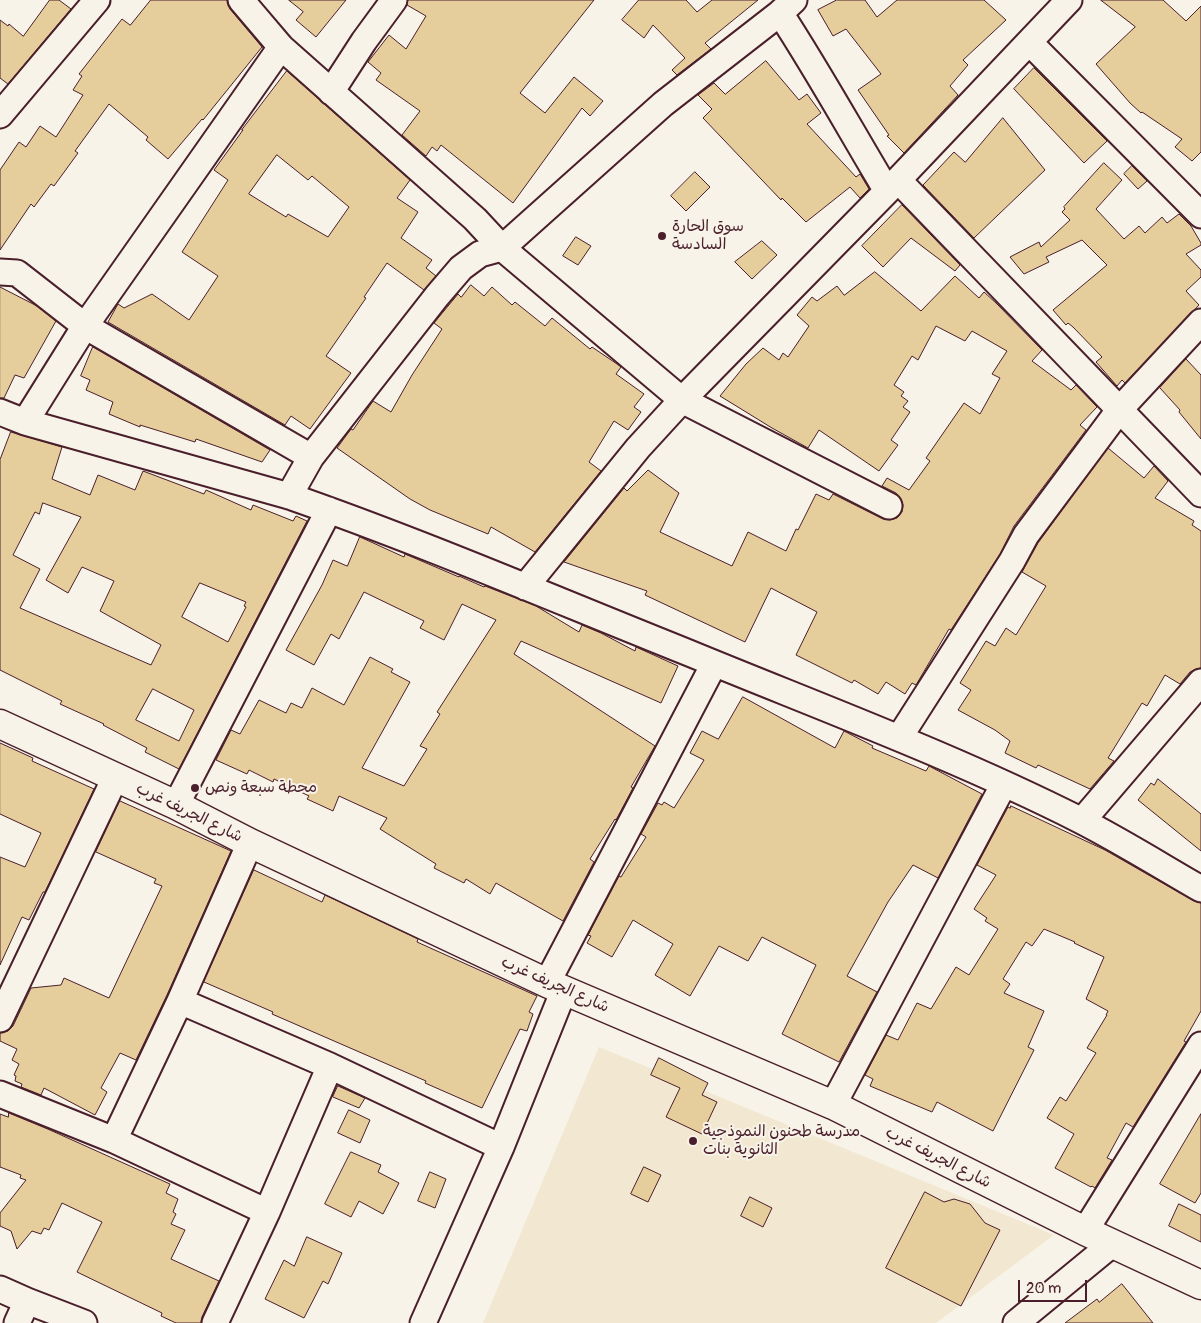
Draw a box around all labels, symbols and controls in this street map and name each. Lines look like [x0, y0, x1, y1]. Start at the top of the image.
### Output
place label: سوق الحارة السادسة [672, 217, 744, 255]
marker: سوق الحارة السادسة [656, 230, 668, 242]
place label: محطة سبعة ونص [205, 778, 317, 798]
street label: شارع الجريف غرب [133, 779, 245, 847]
marker: محطة سبعة ونص [189, 782, 201, 794]
street label: شارع الجريف غرب [498, 953, 612, 1017]
place label: مدرسة طحنون النموذجية الثانوية بنات [703, 1122, 860, 1160]
street label: شارع الجريف غرب [882, 1123, 994, 1193]
marker: مدرسة طحنون النموذجية الثانوية بنات [687, 1135, 699, 1147]
scale bar [1021, 1270, 1090, 1302]
text: 20 m [1026, 1279, 1061, 1298]

